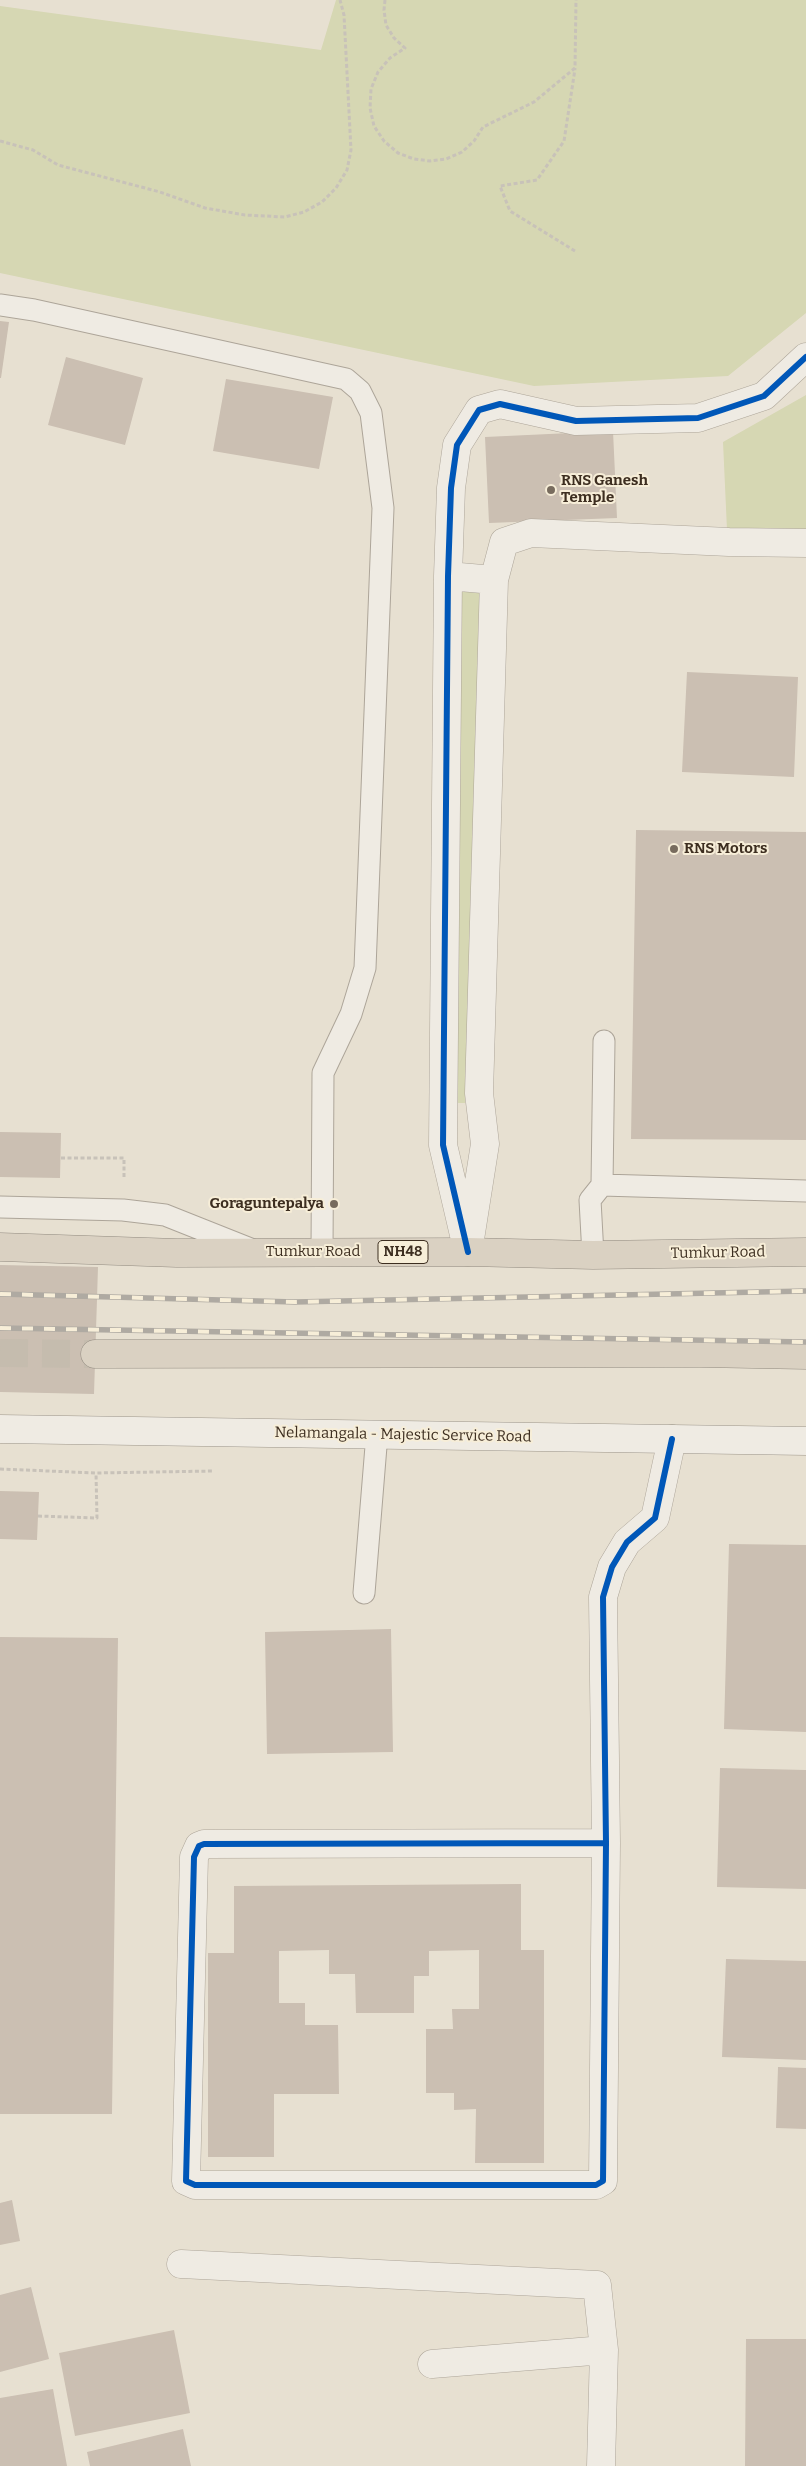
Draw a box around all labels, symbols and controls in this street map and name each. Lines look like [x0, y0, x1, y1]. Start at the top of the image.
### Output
place label: RNS Ganesh Temple [561, 472, 648, 507]
marker: RNS Ganesh Temple [545, 484, 557, 496]
place label: RNS Motors [684, 840, 767, 858]
marker: RNS Motors [668, 843, 680, 855]
place label: Goraguntepalya [209, 1195, 324, 1213]
marker: Goraguntepalya [328, 1198, 340, 1210]
road number: NH48 [378, 1240, 428, 1264]
street label: Tumkur Road [266, 1243, 360, 1261]
street label: Tumkur Road [671, 1243, 765, 1263]
street label: Nelamangala - Majestic Service Road [274, 1424, 532, 1446]

